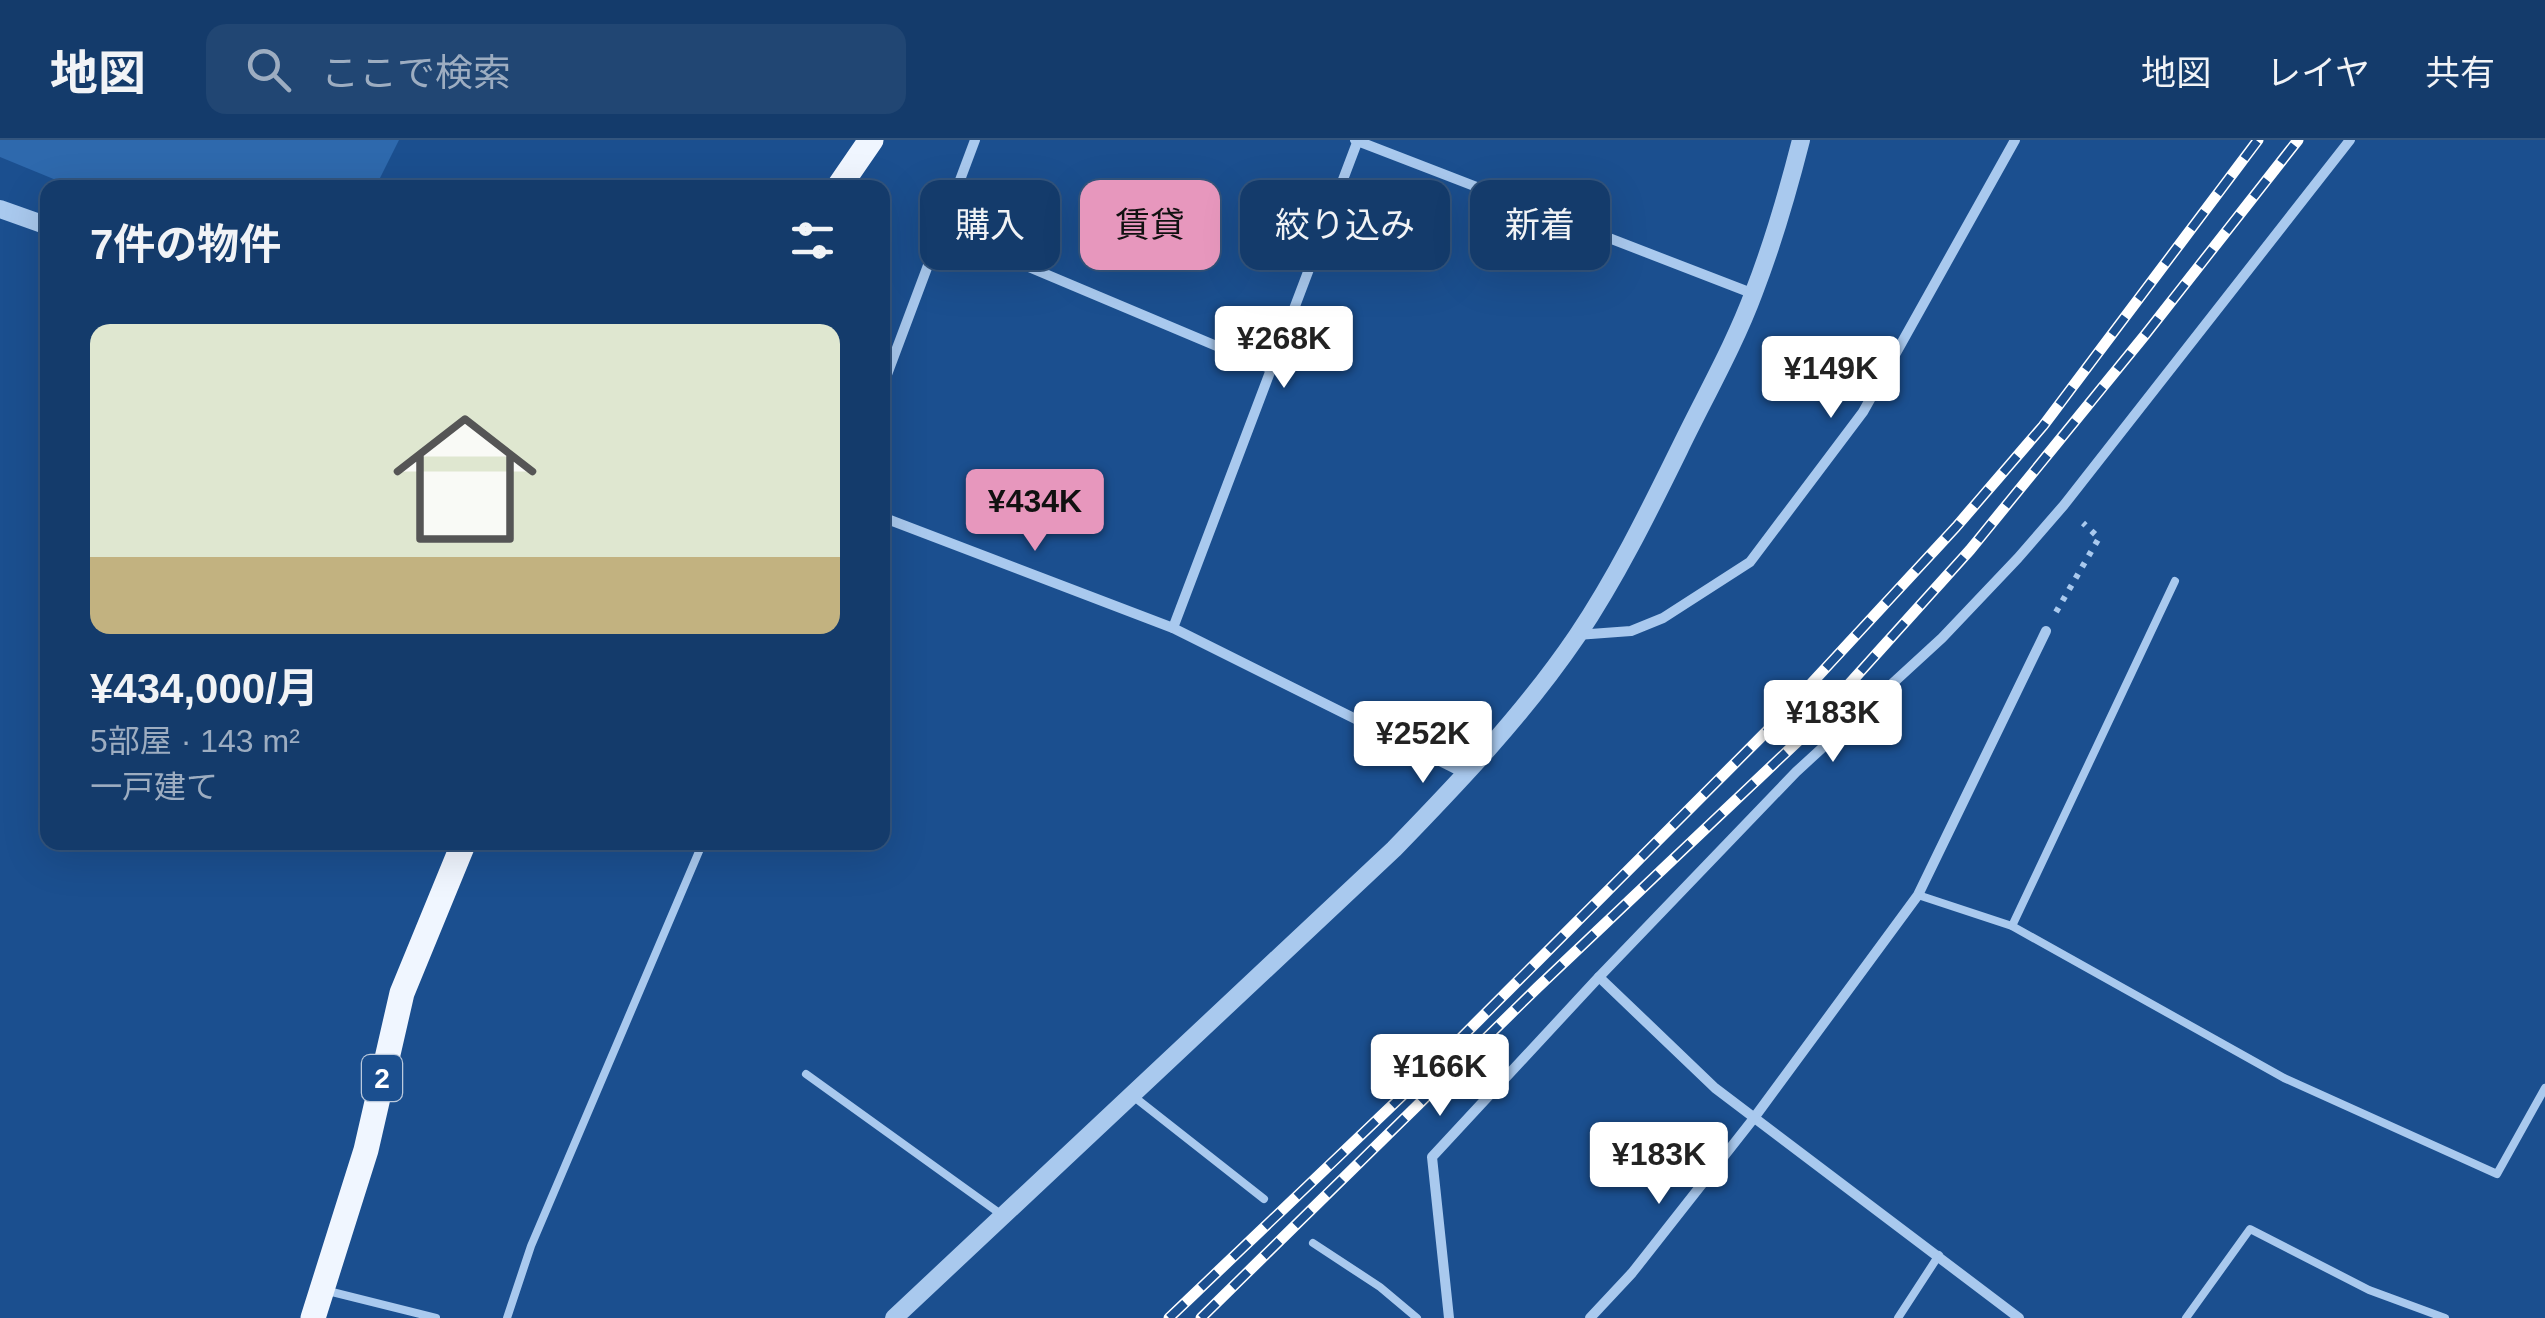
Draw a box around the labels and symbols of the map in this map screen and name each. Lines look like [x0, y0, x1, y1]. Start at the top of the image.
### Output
pin: ¥268K [1214, 306, 1354, 391]
pin: ¥149K [1761, 336, 1901, 421]
pin: ¥434K [965, 469, 1105, 554]
pin: ¥183K [1763, 680, 1903, 765]
pin: ¥252K [1353, 701, 1493, 786]
pin: ¥166K [1370, 1034, 1510, 1119]
road number: 2 [362, 1055, 402, 1101]
pin: ¥183K [1589, 1122, 1729, 1207]

